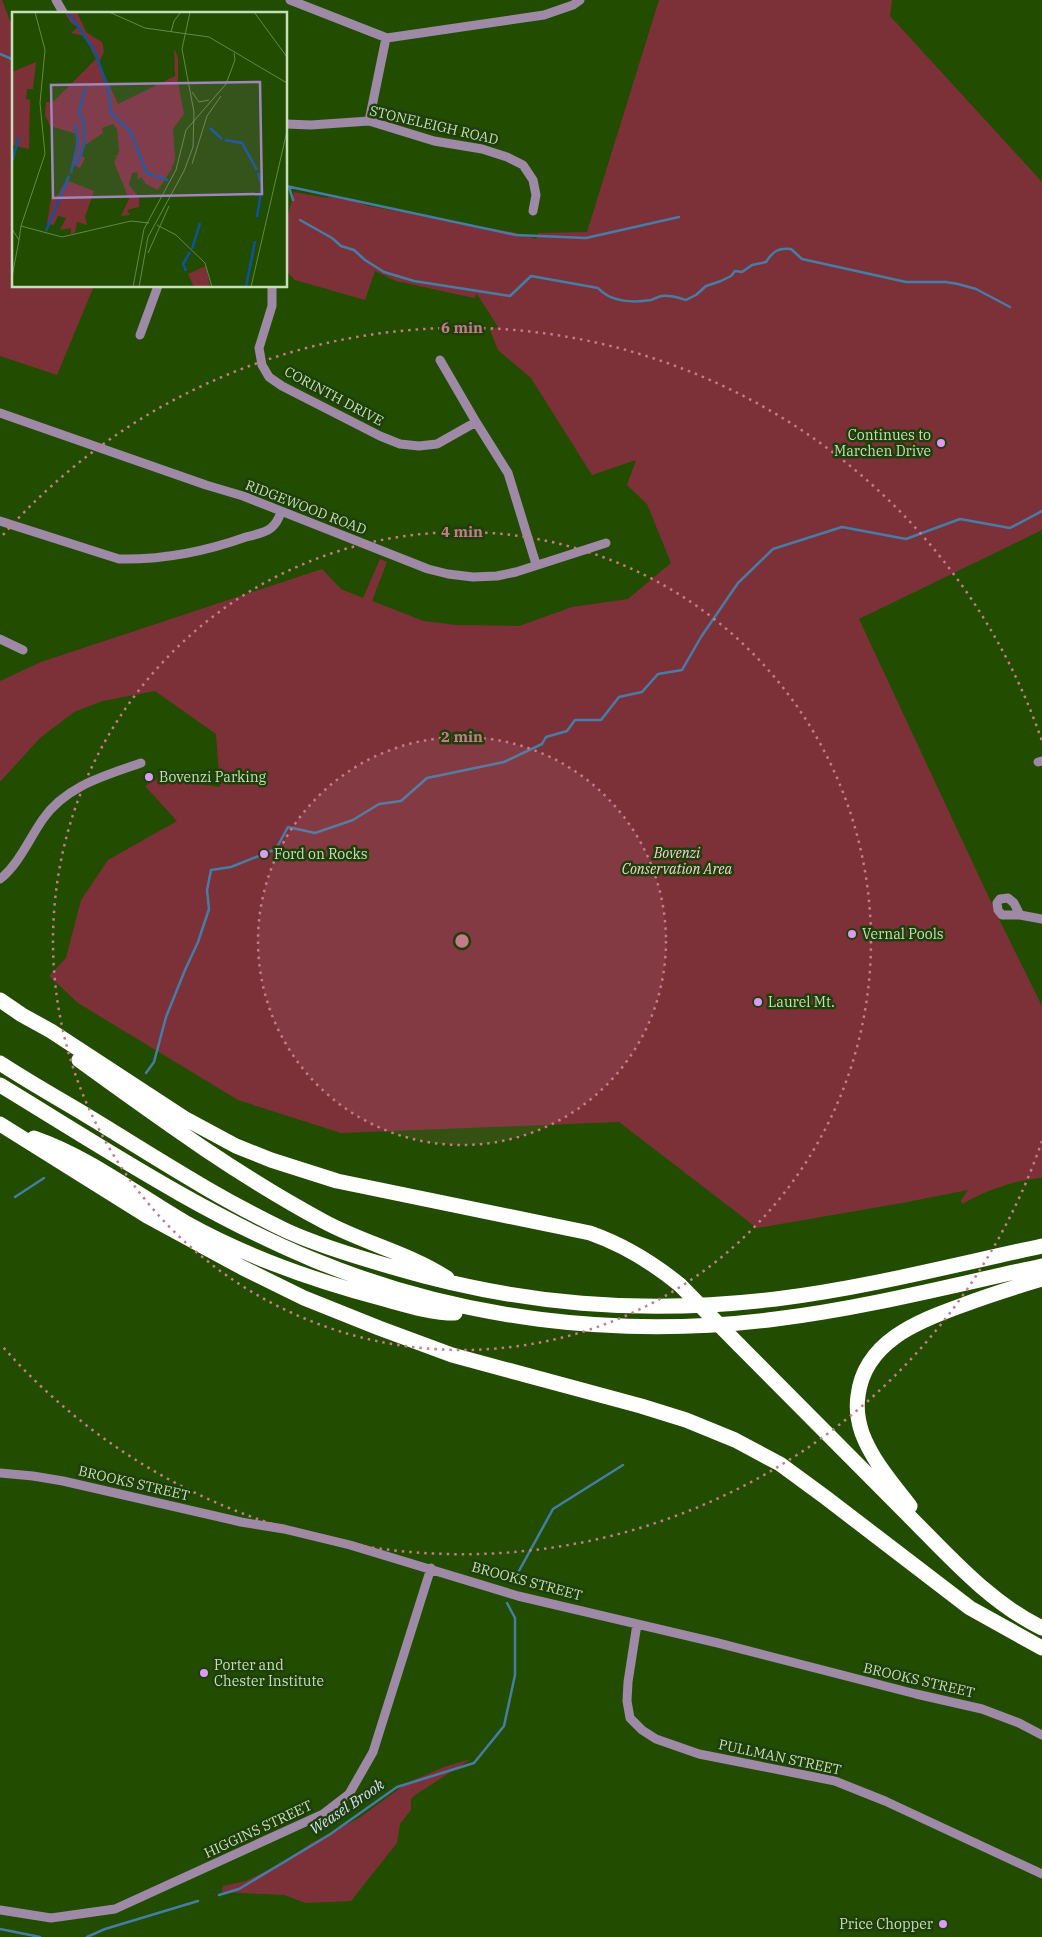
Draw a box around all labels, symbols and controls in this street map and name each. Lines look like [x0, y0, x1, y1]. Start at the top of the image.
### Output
inset map [12, 12, 288, 288]
street label: STONELEIGH ROAD [368, 101, 500, 149]
text: 6 min [441, 318, 483, 337]
street label: CORINTH DRIVE [281, 362, 387, 430]
place label: Continues to Marchen Drive [834, 426, 931, 460]
marker: Continues to Marchen Drive [935, 437, 947, 449]
street label: RIDGEWOOD ROAD [243, 476, 369, 538]
text: 4 min [441, 522, 483, 541]
text: 2 min [441, 727, 483, 746]
place label: Bovenzi Parking [159, 768, 267, 786]
marker: Bovenzi Parking [143, 771, 155, 783]
park label: Bovenzi Conservation Area [622, 844, 733, 878]
place label: Ford on Rocks [274, 845, 368, 863]
marker: Ford on Rocks [258, 848, 270, 860]
place label: Vernal Pools [862, 925, 944, 943]
marker: Vernal Pools [846, 928, 858, 940]
centre of rings [453, 932, 471, 950]
place label: Laurel Mt. [768, 993, 835, 1011]
marker: Laurel Mt. [752, 996, 764, 1008]
street label: BROOKS STREET [76, 1461, 192, 1505]
street label: BROOKS STREET [470, 1558, 584, 1604]
place label: Porter and Chester Institute [214, 1656, 324, 1690]
street label: BROOKS STREET [861, 1658, 977, 1702]
marker: Porter and Chester Institute [198, 1667, 210, 1679]
street label: PULLMAN STREET [717, 1735, 843, 1779]
water label: Weasel Brook [306, 1775, 388, 1838]
street label: HIGGINS STREET [201, 1796, 315, 1862]
place label: Price Chopper [839, 1915, 934, 1933]
marker: Price Chopper [937, 1918, 949, 1930]

